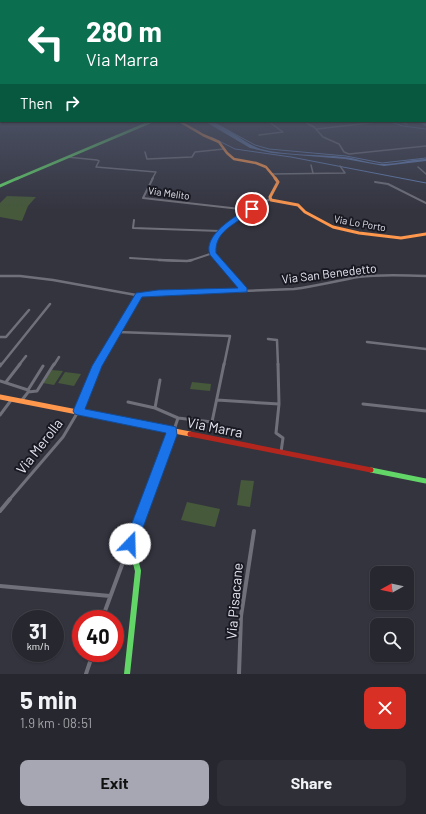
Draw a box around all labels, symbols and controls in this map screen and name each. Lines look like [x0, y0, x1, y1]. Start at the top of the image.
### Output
text: 280 m [86, 14, 162, 48]
icon: left [20, 16, 72, 68]
text: Via Marra [86, 48, 158, 70]
icon: right [61, 92, 83, 114]
text: Then [20, 94, 53, 112]
street label: Via Melito [147, 184, 191, 202]
pin [235, 192, 269, 226]
icon: arrive [241, 198, 263, 220]
street label: Via Lo Porto [333, 213, 387, 233]
street label: Via San Benedetto [281, 260, 377, 286]
street label: Via Marra [186, 413, 244, 441]
street label: Via Merolla [12, 415, 66, 477]
position arrow [109, 523, 151, 565]
street label: Via Pisacane [222, 562, 246, 640]
north arrow [370, 566, 414, 610]
map controls [370, 566, 414, 662]
speed limit sign: 40 [72, 610, 124, 662]
button: search [370, 618, 414, 662]
text: 31 [29, 619, 47, 643]
text: km/h [27, 640, 49, 652]
text: 5 min [20, 685, 77, 714]
button: close [364, 687, 406, 729]
text: 1.9 km · 08:51 [20, 715, 92, 731]
button: Exit [20, 760, 209, 806]
button: Share [217, 760, 406, 806]

